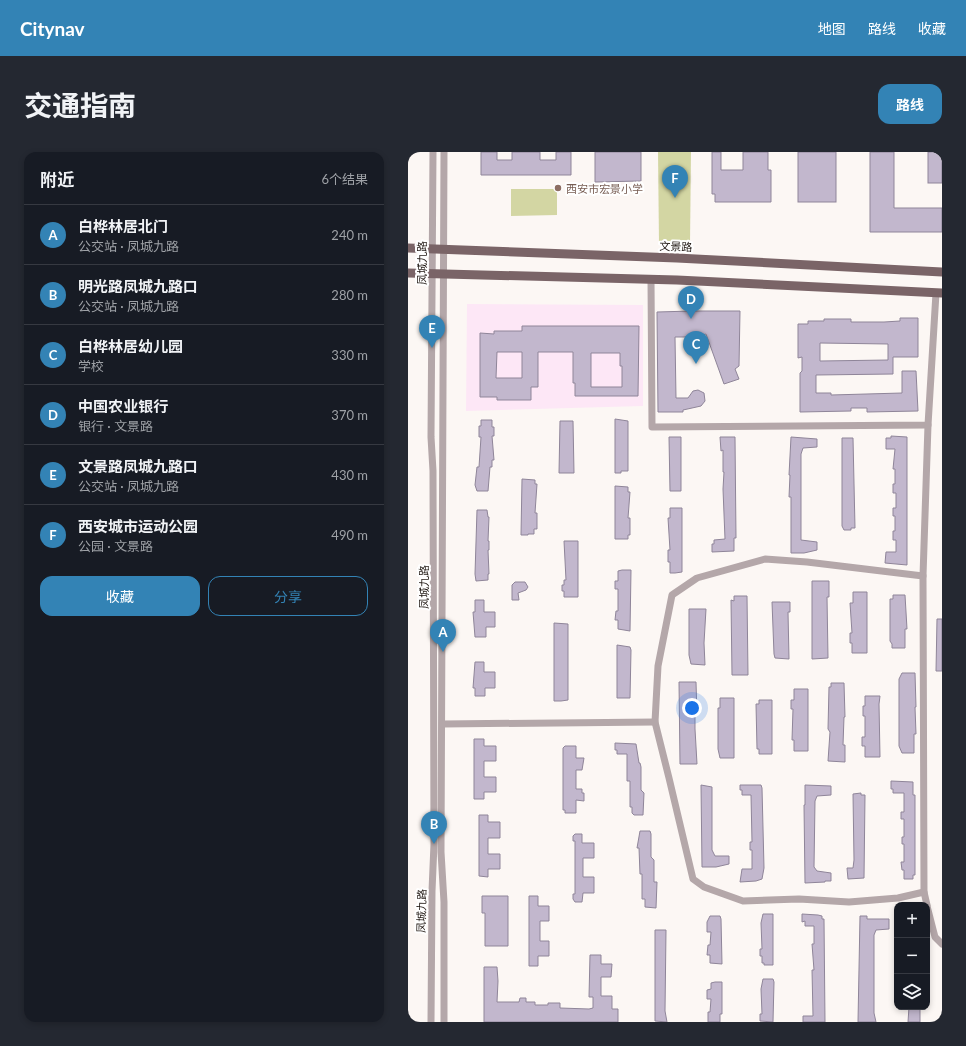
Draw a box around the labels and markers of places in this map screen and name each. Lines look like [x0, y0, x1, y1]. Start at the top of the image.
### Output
pin: F [662, 165, 688, 198]
place label: 西安市宏景小学 [566, 182, 643, 195]
marker: 西安市宏景小学 [553, 183, 563, 193]
pin: D [678, 286, 704, 319]
pin: E [419, 315, 445, 348]
pin: C [683, 331, 709, 364]
pin: A [430, 619, 456, 652]
pin: B [421, 811, 447, 844]

